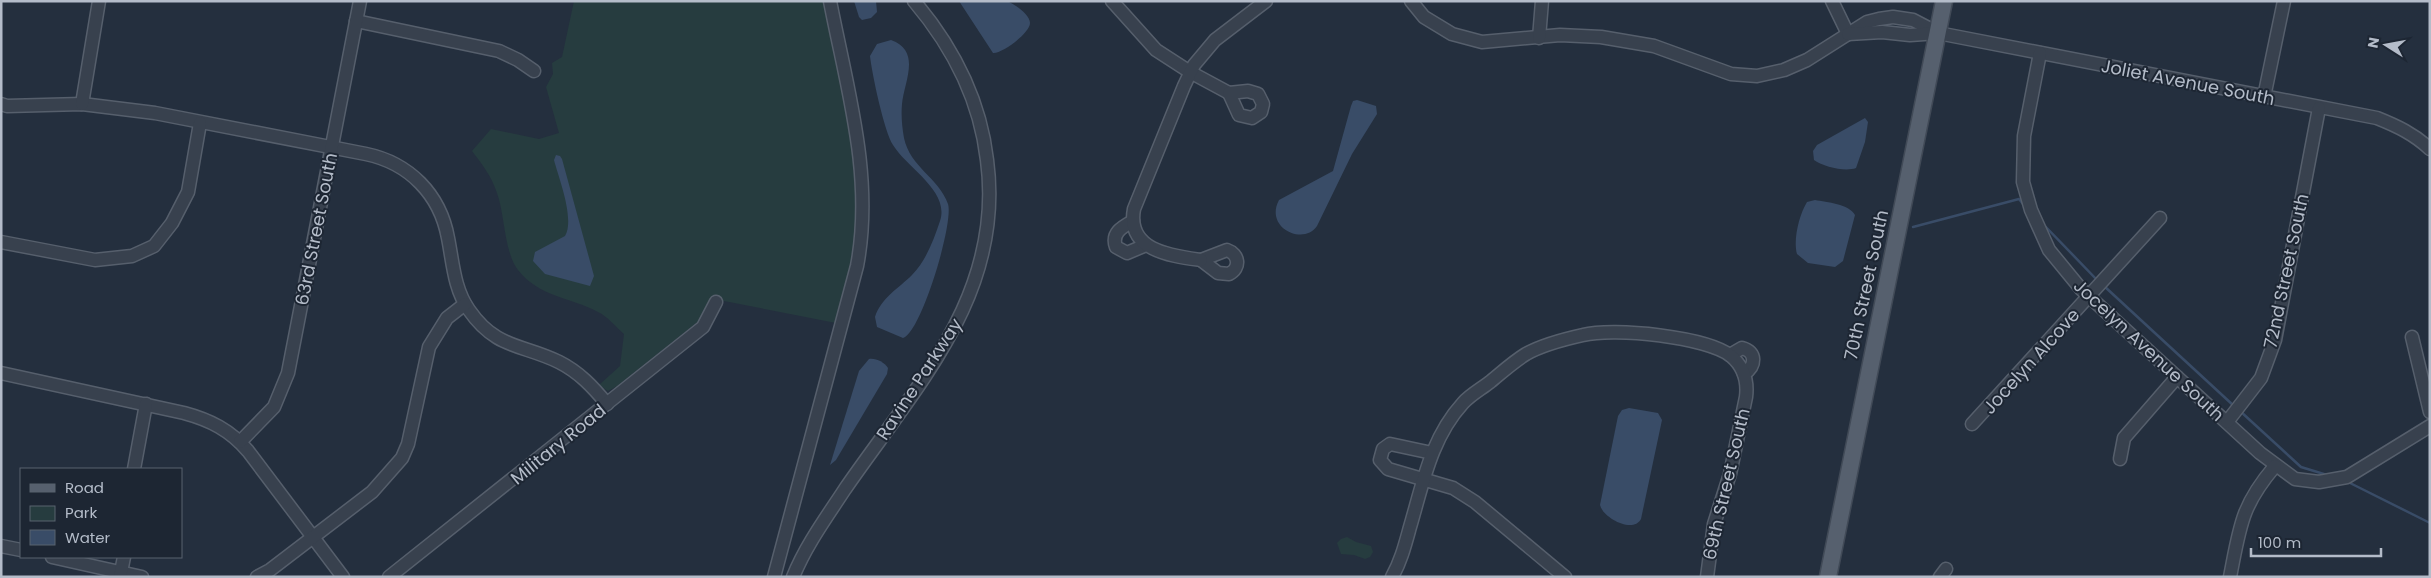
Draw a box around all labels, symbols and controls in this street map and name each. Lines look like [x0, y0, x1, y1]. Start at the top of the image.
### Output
north arrow [2361, 20, 2411, 70]
text: N [2362, 35, 2384, 50]
street label: Joliet Avenue South [2099, 53, 2277, 111]
street label: 63rd Street South [289, 151, 343, 307]
street label: 72nd Street South [2257, 191, 2315, 351]
street label: 70th Street South [1838, 207, 1894, 363]
street label: Jocelyn Avenue South [2068, 273, 2230, 427]
street label: Jocelyn Alcove [1977, 303, 2085, 419]
street label: Ravine Parkway [870, 313, 968, 445]
street label: Military Road [505, 398, 611, 490]
street label: 69th Street South [1696, 406, 1756, 562]
legend [20, 468, 182, 558]
text: Road [65, 477, 104, 498]
text: Park [65, 502, 97, 523]
scale bar [2251, 526, 2381, 558]
text: Water [65, 527, 111, 548]
text: 100 m [2258, 532, 2301, 553]

